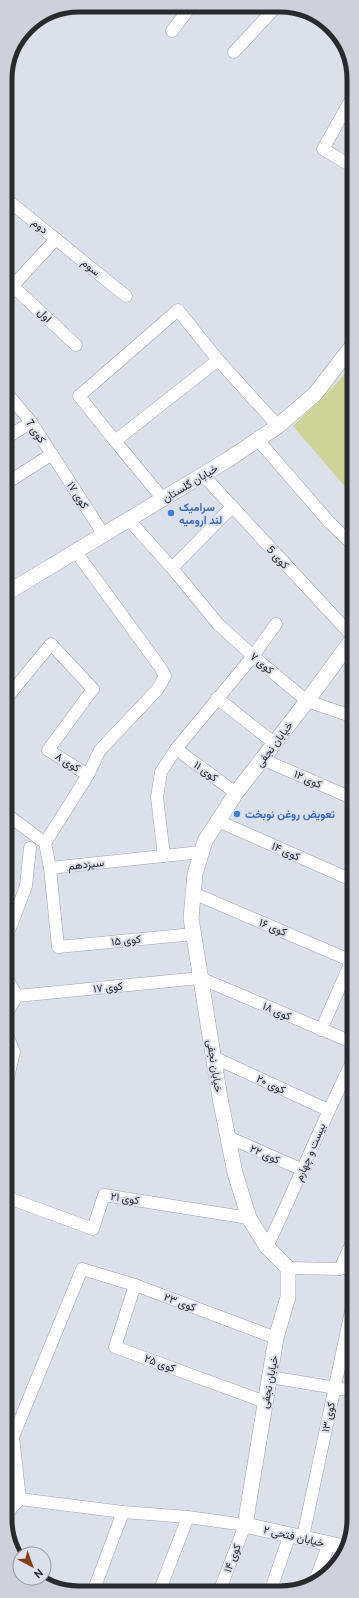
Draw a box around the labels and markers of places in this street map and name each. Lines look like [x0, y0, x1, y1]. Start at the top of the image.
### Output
place label: سرامیک لند ارومیه [179, 501, 222, 528]
marker: سرامیک لند ارومیه [166, 508, 176, 518]
place label: تعویض روغن نوبخت [245, 808, 336, 822]
marker: تعویض روغن نوبخت [232, 809, 242, 819]

